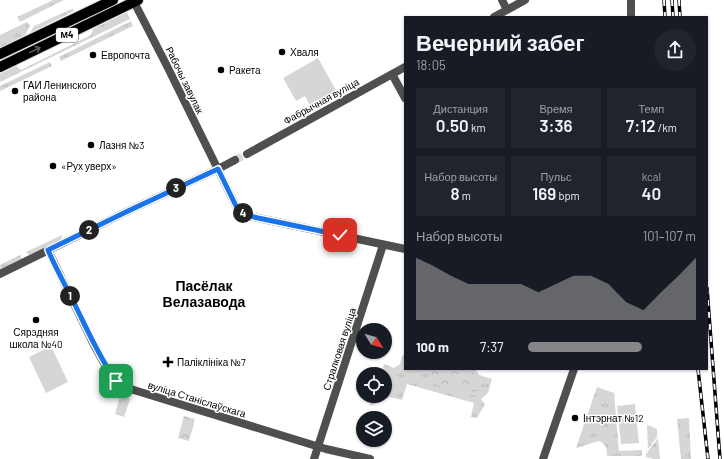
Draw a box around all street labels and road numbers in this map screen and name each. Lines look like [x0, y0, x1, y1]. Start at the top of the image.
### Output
road number: М4 [56, 28, 78, 42]
street label: Рабочы завулак [164, 44, 207, 116]
street label: Фабрычная вуліца [281, 75, 361, 127]
street label: Стралковая вуліца [320, 306, 358, 392]
street label: вуліца Станіслаўскага [147, 378, 248, 420]

